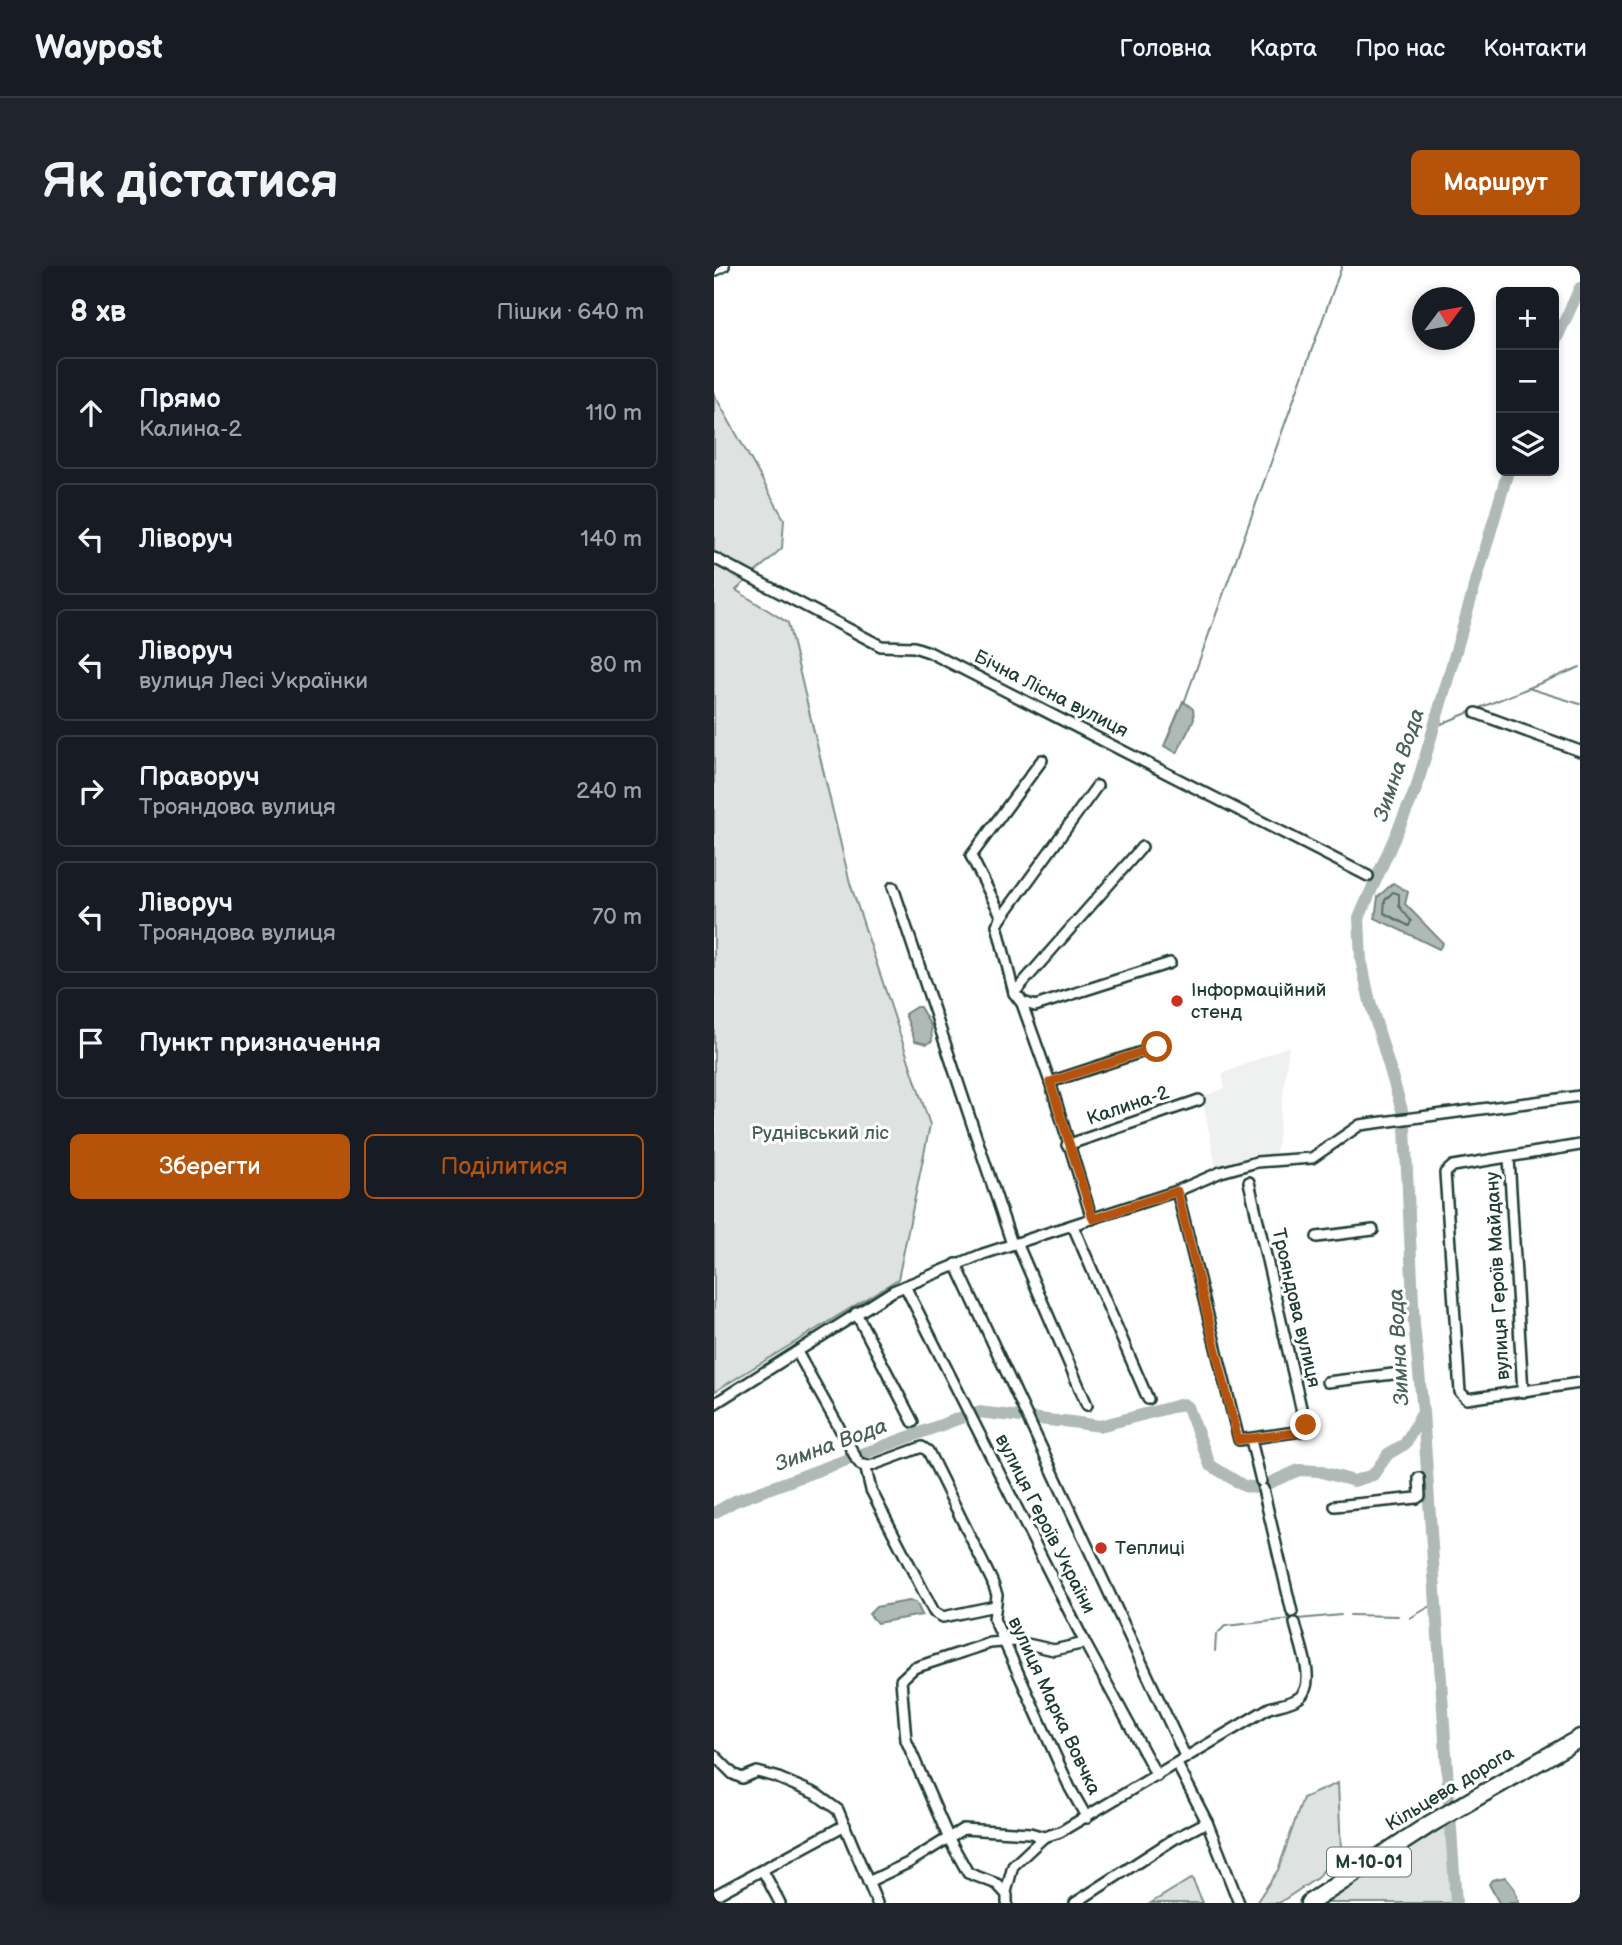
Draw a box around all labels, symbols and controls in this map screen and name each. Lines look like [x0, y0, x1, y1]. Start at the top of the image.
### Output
text: Waypost [35, 28, 163, 68]
text: Головна [1120, 34, 1212, 63]
text: Карта [1250, 34, 1317, 63]
text: Про нас [1355, 34, 1445, 63]
text: Контакти [1483, 34, 1587, 63]
button: Маршрут [1411, 150, 1580, 215]
text: Як дістатися [42, 153, 339, 212]
north arrow [1412, 287, 1475, 350]
map controls [1496, 287, 1559, 476]
button: + [1496, 287, 1559, 350]
text: 8 хв [70, 294, 126, 330]
text: Пішки · 640 m [496, 298, 644, 326]
button: − [1496, 350, 1559, 413]
text: Прямо [139, 384, 221, 415]
icon: ahead [72, 394, 110, 432]
text: 110 m [585, 399, 642, 427]
button: layers [1496, 413, 1559, 476]
text: Калина-2 [139, 415, 242, 443]
icon: left [72, 520, 110, 558]
text: Ліворуч [139, 524, 233, 555]
text: 140 m [580, 525, 642, 553]
text: Ліворуч [139, 636, 233, 667]
street label: Бічна Лісна вулиця [970, 645, 1132, 743]
icon: left [72, 646, 110, 684]
text: 80 m [590, 651, 642, 679]
text: вулиця Лесі Українки [139, 667, 368, 695]
water label: Зимна Вода [1368, 705, 1430, 825]
text: Праворуч [139, 762, 260, 793]
icon: right [72, 772, 110, 810]
text: 240 m [576, 777, 642, 805]
text: Трояндова вулиця [139, 793, 336, 821]
text: Ліворуч [139, 888, 233, 919]
icon: left [72, 898, 110, 936]
text: 70 m [592, 903, 642, 931]
text: Трояндова вулиця [139, 919, 336, 947]
place label: Інформаційний стенд [1191, 979, 1326, 1024]
marker: Інформаційний стенд [1169, 993, 1185, 1009]
icon: arrive [72, 1024, 110, 1062]
text: Пункт призначення [139, 1028, 381, 1059]
route start [1141, 1031, 1172, 1062]
street label: Калина-2 [1084, 1081, 1173, 1131]
park label: Руднівський ліс [751, 1122, 890, 1145]
button: Зберегти [70, 1134, 350, 1199]
button: Поділитися [364, 1134, 644, 1199]
street label: вулиця Героїв Майдану [1481, 1171, 1515, 1381]
street label: Трояндова вулиця [1267, 1226, 1325, 1390]
water label: Зимна Вода [1383, 1288, 1415, 1406]
route end [1290, 1409, 1321, 1440]
water label: Зимна Вода [772, 1413, 890, 1477]
street label: вулиця Героїв України [990, 1430, 1100, 1618]
place label: Теплиці [1115, 1537, 1185, 1560]
marker: Теплиці [1093, 1540, 1109, 1556]
street label: вулиця Марка Вовчка [1003, 1613, 1105, 1799]
street label: Кільцева дорога [1382, 1742, 1518, 1836]
road number: М-10-01 [1327, 1848, 1411, 1876]

